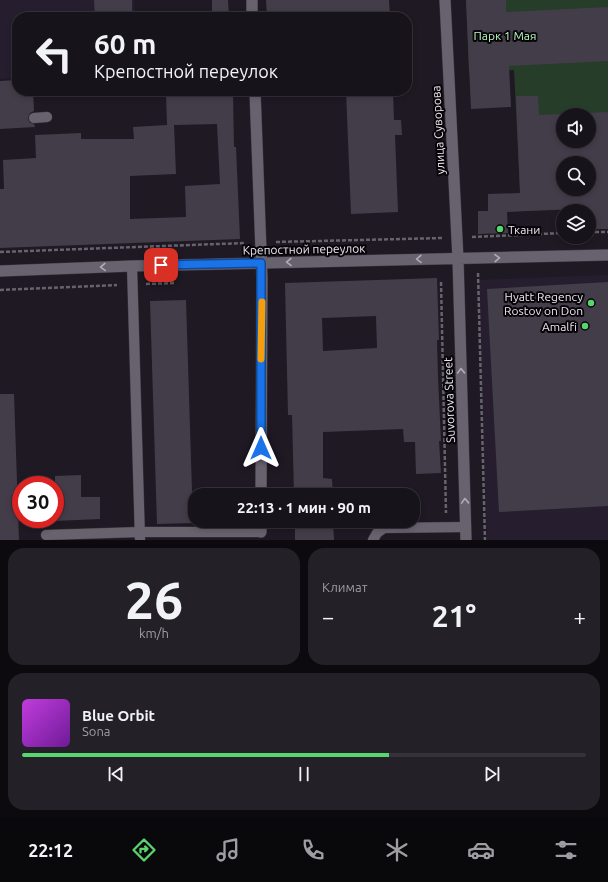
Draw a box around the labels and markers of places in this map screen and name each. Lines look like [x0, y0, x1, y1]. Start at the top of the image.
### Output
place label: Ткани [508, 223, 540, 236]
marker: Ткани [495, 224, 505, 234]
pin [144, 248, 178, 282]
place label: Hyatt Regency Rostov on Don [504, 290, 583, 317]
marker: Hyatt Regency Rostov on Don [586, 298, 596, 308]
place label: Amalfi [542, 320, 577, 333]
marker: Amalfi [580, 321, 590, 331]

